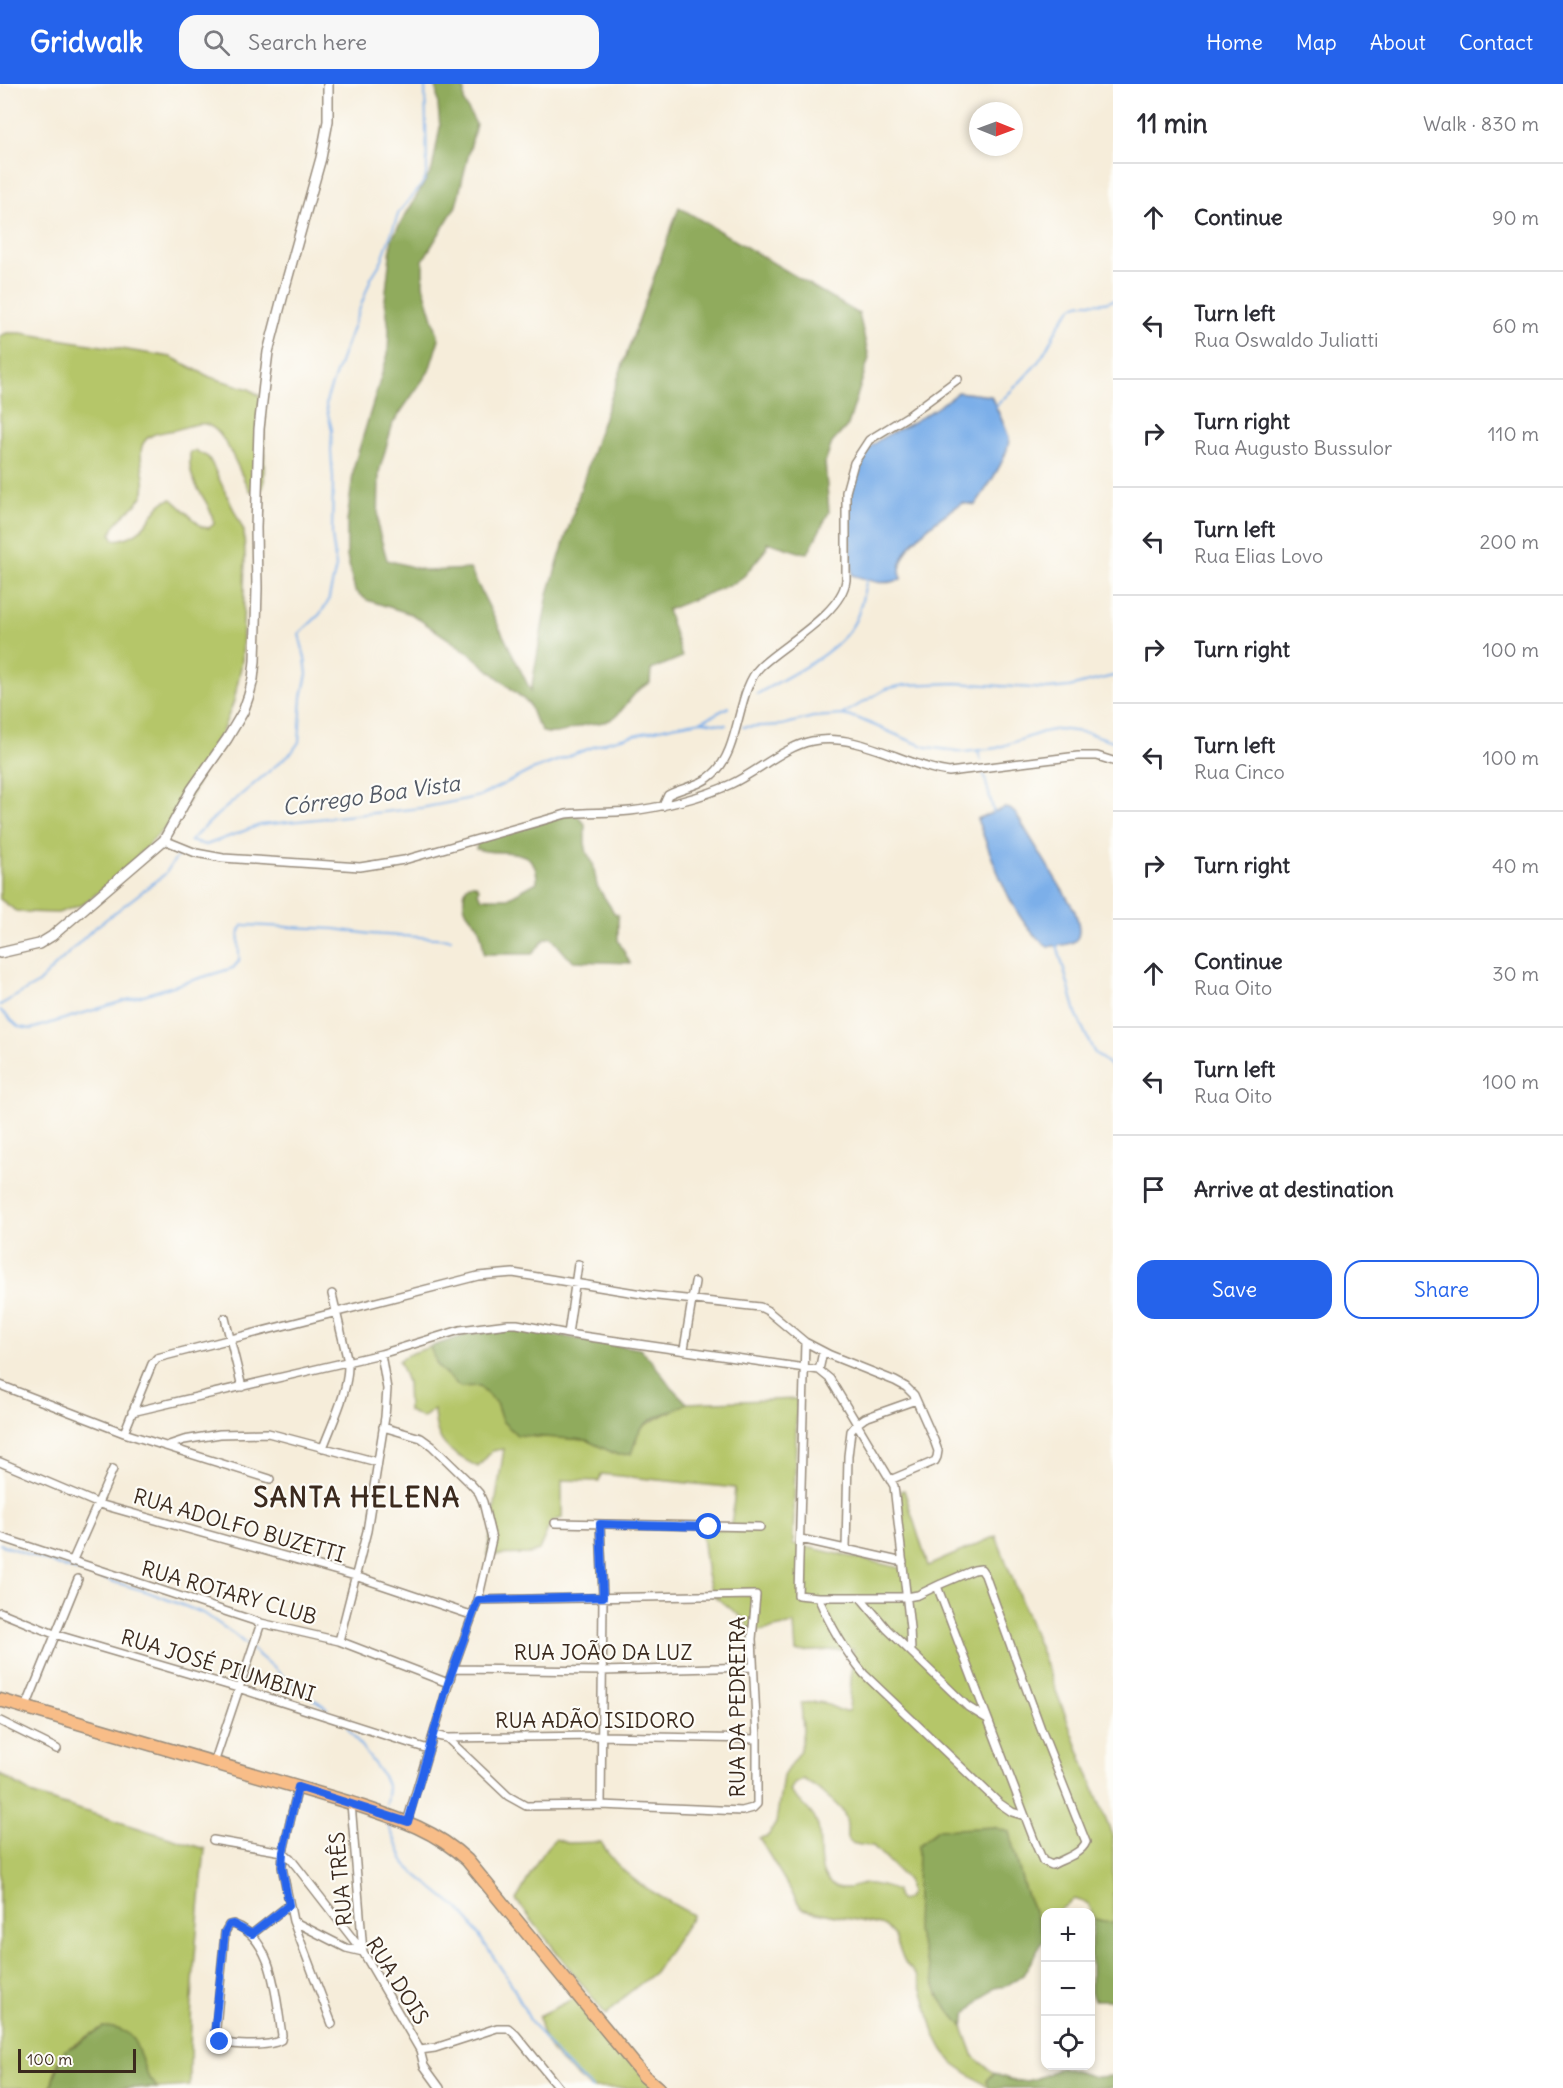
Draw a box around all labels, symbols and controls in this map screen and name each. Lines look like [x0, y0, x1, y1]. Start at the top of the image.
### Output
search box [179, 15, 599, 69]
text: Gridwalk [30, 24, 143, 60]
icon: search [200, 26, 233, 59]
text: Search here [248, 28, 367, 56]
text: Home [1206, 29, 1263, 56]
text: Map [1296, 29, 1337, 56]
text: About [1370, 29, 1426, 56]
text: Contact [1459, 29, 1533, 56]
north arrow [969, 102, 1023, 156]
text: 11 min [1137, 107, 1208, 140]
text: Walk · 830 m [1423, 111, 1539, 136]
icon: ahead [1137, 201, 1170, 234]
text: Continue [1194, 203, 1283, 231]
text: 90 m [1492, 205, 1539, 230]
text: Turn left [1194, 299, 1275, 327]
icon: left [1137, 309, 1170, 342]
text: 60 m [1492, 313, 1539, 338]
text: Rua Oswaldo Juliatti [1194, 327, 1379, 352]
text: Turn right [1194, 407, 1290, 435]
icon: right [1137, 417, 1170, 450]
text: 110 m [1488, 421, 1539, 446]
text: Rua Augusto Bussulor [1194, 435, 1392, 460]
text: Turn left [1194, 515, 1275, 543]
icon: left [1137, 525, 1170, 558]
text: 200 m [1479, 529, 1539, 554]
text: Rua Elias Lovo [1194, 543, 1323, 568]
icon: right [1137, 633, 1170, 666]
text: Turn right [1194, 635, 1290, 663]
text: 100 m [1482, 637, 1539, 662]
text: Turn left [1194, 731, 1275, 759]
icon: left [1137, 741, 1170, 774]
text: 100 m [1482, 745, 1539, 770]
text: Rua Cinco [1194, 759, 1285, 784]
water label: Córrego Boa Vista [280, 768, 463, 821]
icon: right [1137, 849, 1170, 882]
text: Turn right [1194, 851, 1290, 879]
text: 40 m [1492, 853, 1539, 878]
text: Continue [1194, 947, 1283, 975]
icon: ahead [1137, 957, 1170, 990]
text: 30 m [1492, 961, 1539, 986]
text: Rua Oito [1194, 975, 1272, 1000]
text: Turn left [1194, 1055, 1275, 1083]
icon: left [1137, 1065, 1170, 1098]
text: 100 m [1482, 1069, 1539, 1094]
text: Rua Oito [1194, 1083, 1272, 1108]
icon: arrive [1137, 1173, 1170, 1206]
text: Arrive at destination [1194, 1175, 1394, 1203]
button: Save [1137, 1260, 1332, 1319]
button: Share [1344, 1260, 1539, 1319]
district label: SANTA HELENA [253, 1480, 461, 1514]
street label: RUA ADOLFO BUZETTI [130, 1482, 348, 1569]
route start [695, 1513, 721, 1539]
street label: RUA ROTARY CLUB [138, 1555, 320, 1630]
street label: RUA DA PEDREIRA [724, 1616, 751, 1798]
street label: RUA JOSÉ PIUMBINI [118, 1623, 319, 1708]
street label: RUA JOÃO DA LUZ [514, 1639, 692, 1666]
street label: RUA ADÃO ISIDORO [495, 1707, 695, 1734]
street label: RUA TRÊS [323, 1831, 358, 1927]
map controls [1041, 1908, 1095, 2070]
button: + [1041, 1908, 1095, 1962]
street label: RUA DOIS [360, 1932, 435, 2029]
button: − [1041, 1962, 1095, 2016]
button: locate [1041, 2016, 1095, 2070]
route end [206, 2028, 232, 2054]
scale bar [18, 2046, 136, 2074]
text: 100 m [27, 2049, 72, 2069]

